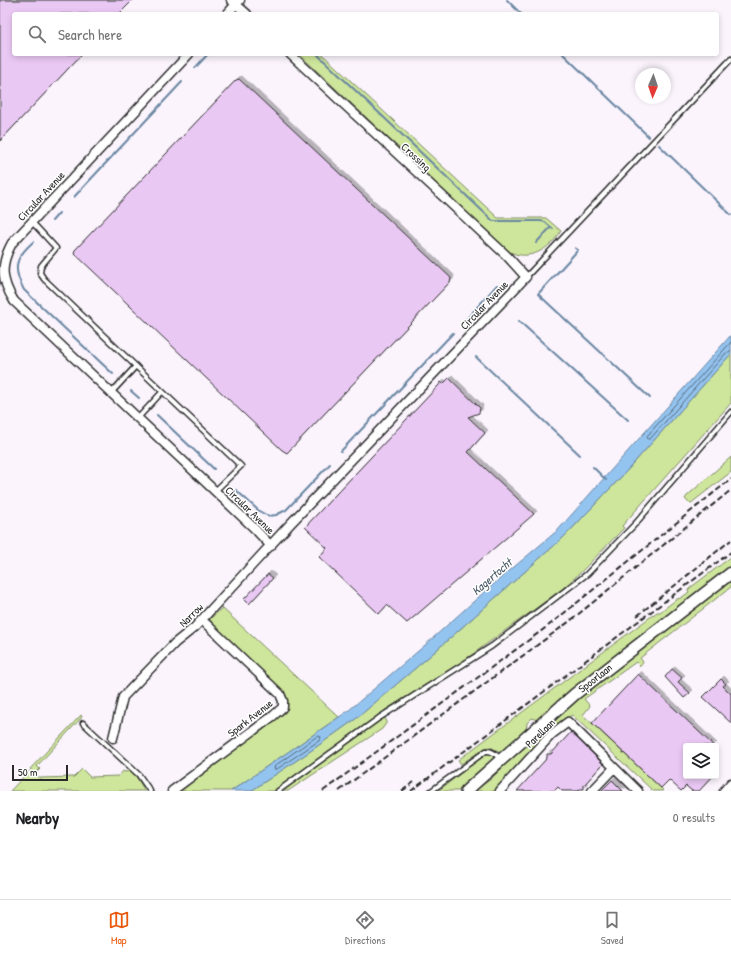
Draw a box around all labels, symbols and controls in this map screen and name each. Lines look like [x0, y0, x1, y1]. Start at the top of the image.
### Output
search box [12, 12, 719, 56]
icon: search [26, 23, 48, 45]
text: Search here [58, 24, 122, 45]
north arrow [635, 68, 671, 104]
street label: Crossing [398, 140, 434, 174]
street label: Circular Avenue [14, 168, 68, 224]
street label: Circular Avenue [457, 277, 511, 333]
street label: Circular Avenue [222, 483, 278, 537]
water label: Kagertocht [468, 553, 517, 599]
street label: Narrow [176, 600, 206, 630]
street label: Spoorlaan [575, 660, 615, 696]
street label: Spark Avenue [225, 696, 276, 740]
street label: Parellaan [522, 715, 558, 751]
map controls [683, 743, 719, 779]
button: layers [683, 743, 719, 779]
scale bar [12, 763, 68, 782]
text: 50 m [18, 765, 38, 779]
text: Nearby [16, 806, 59, 829]
text: 0 results [673, 808, 715, 826]
tab: Map [108, 909, 130, 947]
tab: Directions [345, 909, 386, 947]
tab: Saved [601, 909, 623, 947]

